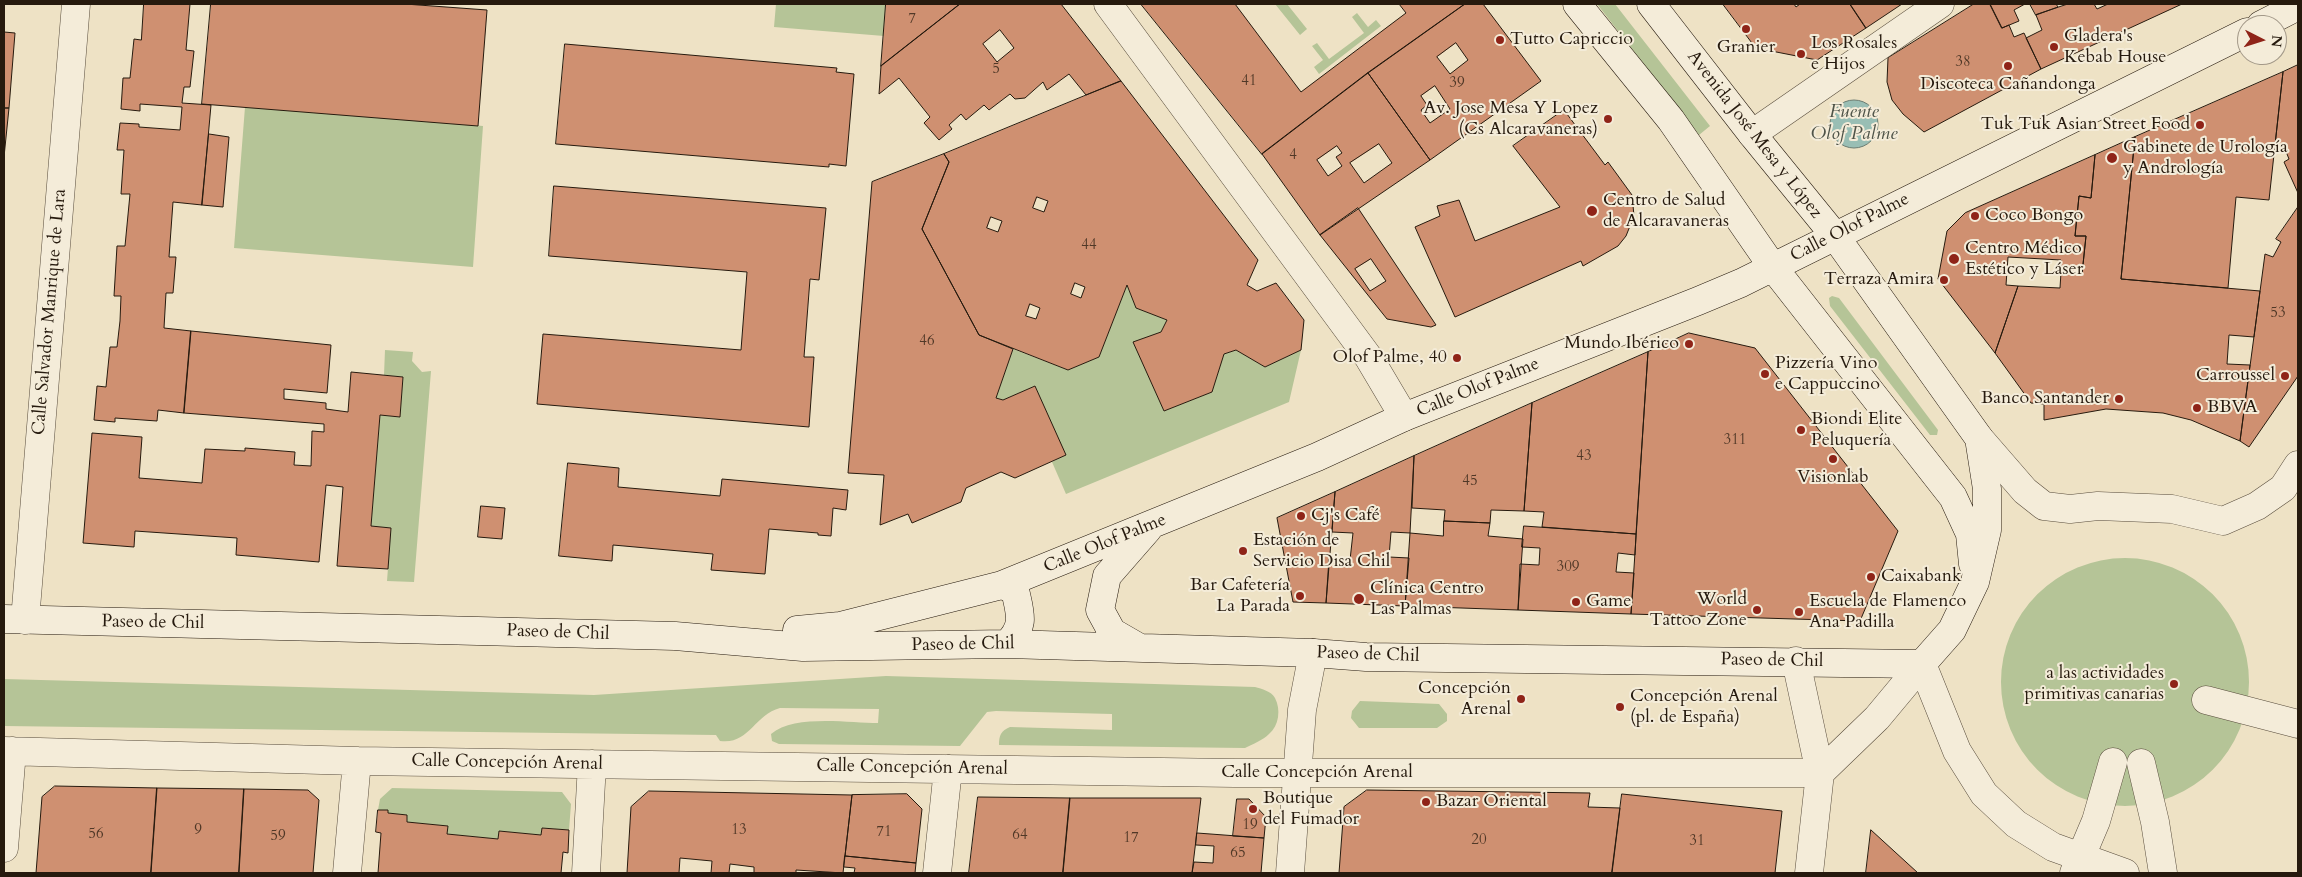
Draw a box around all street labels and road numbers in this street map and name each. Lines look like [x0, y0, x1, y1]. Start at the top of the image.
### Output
street label: Avenida José Mesa y López [1682, 47, 1826, 223]
street label: Calle Salvador Manrique de Lara [28, 188, 72, 436]
street label: Calle Olof Palme [1787, 189, 1913, 267]
street label: Calle Olof Palme [1414, 354, 1542, 422]
street label: Calle Olof Palme [1041, 510, 1169, 578]
street label: Paseo de Chil [101, 611, 205, 635]
street label: Paseo de Chil [506, 620, 610, 646]
street label: Paseo de Chil [911, 633, 1015, 657]
street label: Paseo de Chil [1316, 642, 1420, 668]
street label: Paseo de Chil [1720, 649, 1824, 673]
street label: Calle Concepción Arenal [411, 751, 603, 775]
street label: Calle Concepción Arenal [816, 756, 1008, 780]
street label: Calle Concepción Arenal [1221, 762, 1413, 784]

